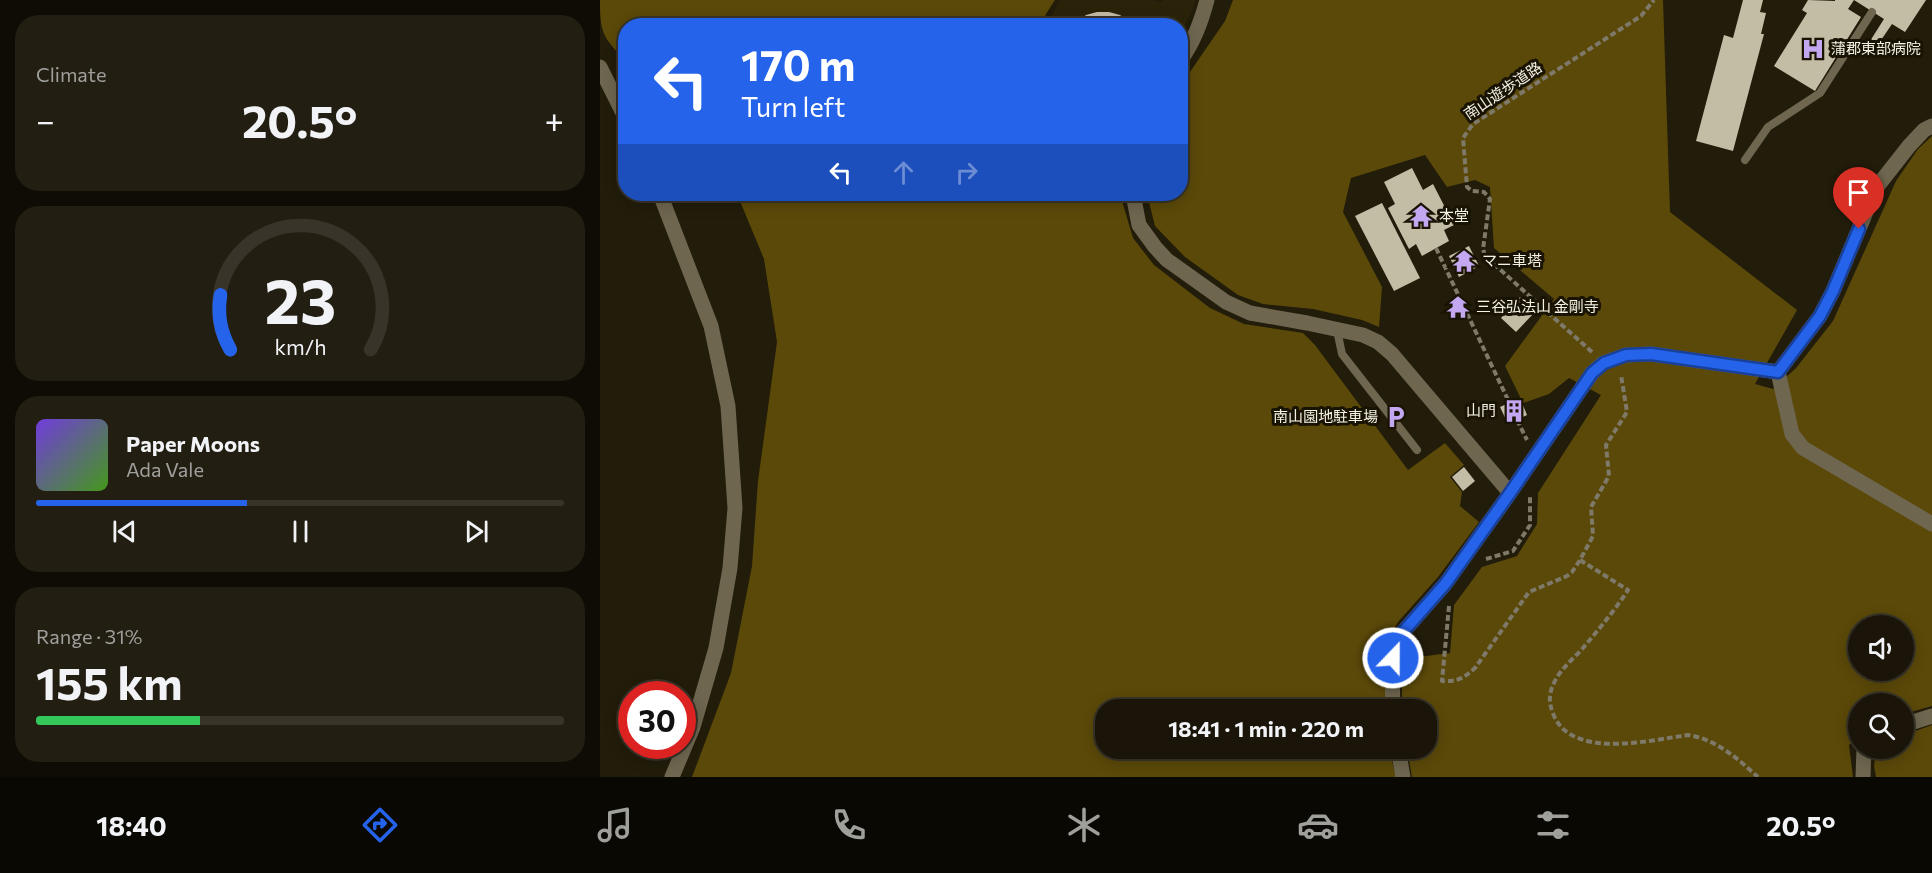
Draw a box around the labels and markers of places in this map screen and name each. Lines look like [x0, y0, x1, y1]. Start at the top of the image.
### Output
hospital icon: 蒲郡東部病院 [1800, 36, 1826, 62]
place label: 蒲郡東部病院 [1831, 39, 1921, 57]
pin [1833, 167, 1884, 229]
temple icon: 本堂 [1408, 203, 1434, 229]
place label: 本堂 [1439, 206, 1469, 224]
temple icon: マニ車塔 [1451, 248, 1477, 274]
place label: マニ車塔 [1482, 251, 1542, 269]
temple icon: 三谷弘法山 金剛寺 [1445, 294, 1471, 320]
place label: 三谷弘法山 金剛寺 [1476, 297, 1599, 315]
building icon: 山門 [1501, 398, 1527, 424]
place label: 山門 [1466, 401, 1496, 419]
parking icon: 南山園地駐車場 [1383, 404, 1409, 430]
place label: 南山園地駐車場 [1273, 407, 1378, 425]

